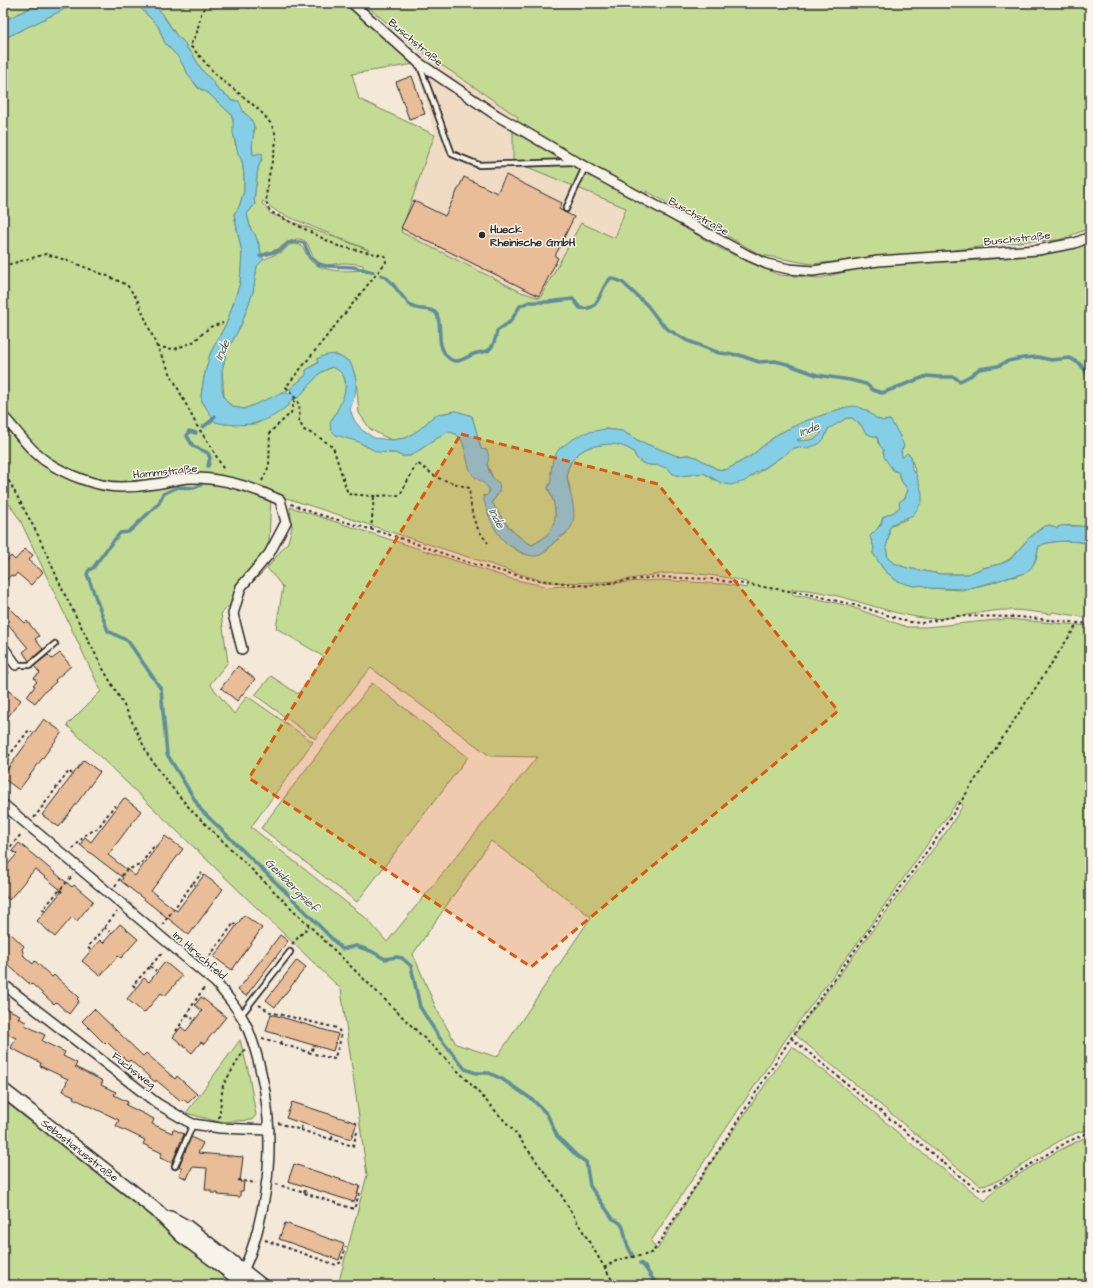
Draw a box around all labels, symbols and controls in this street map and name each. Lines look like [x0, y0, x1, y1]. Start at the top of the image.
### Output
street label: Buschstraße [385, 15, 446, 70]
street label: Buschstraße [666, 194, 732, 239]
place label: Hueck Rheinische GmbH [489, 222, 576, 250]
street label: Buschstraße [983, 228, 1051, 249]
marker: Hueck Rheinische GmbH [477, 230, 487, 240]
water label: Inde [211, 337, 234, 363]
water label: Inde [797, 418, 822, 441]
street label: Hammstraße [132, 461, 198, 482]
water label: Inde [484, 505, 509, 532]
water label: Geisbergsief [260, 855, 324, 918]
street label: Im Hirschfeld [170, 928, 230, 983]
street label: Fuchsweg [108, 1049, 159, 1093]
street label: Sebastianusstraße [38, 1116, 121, 1185]

